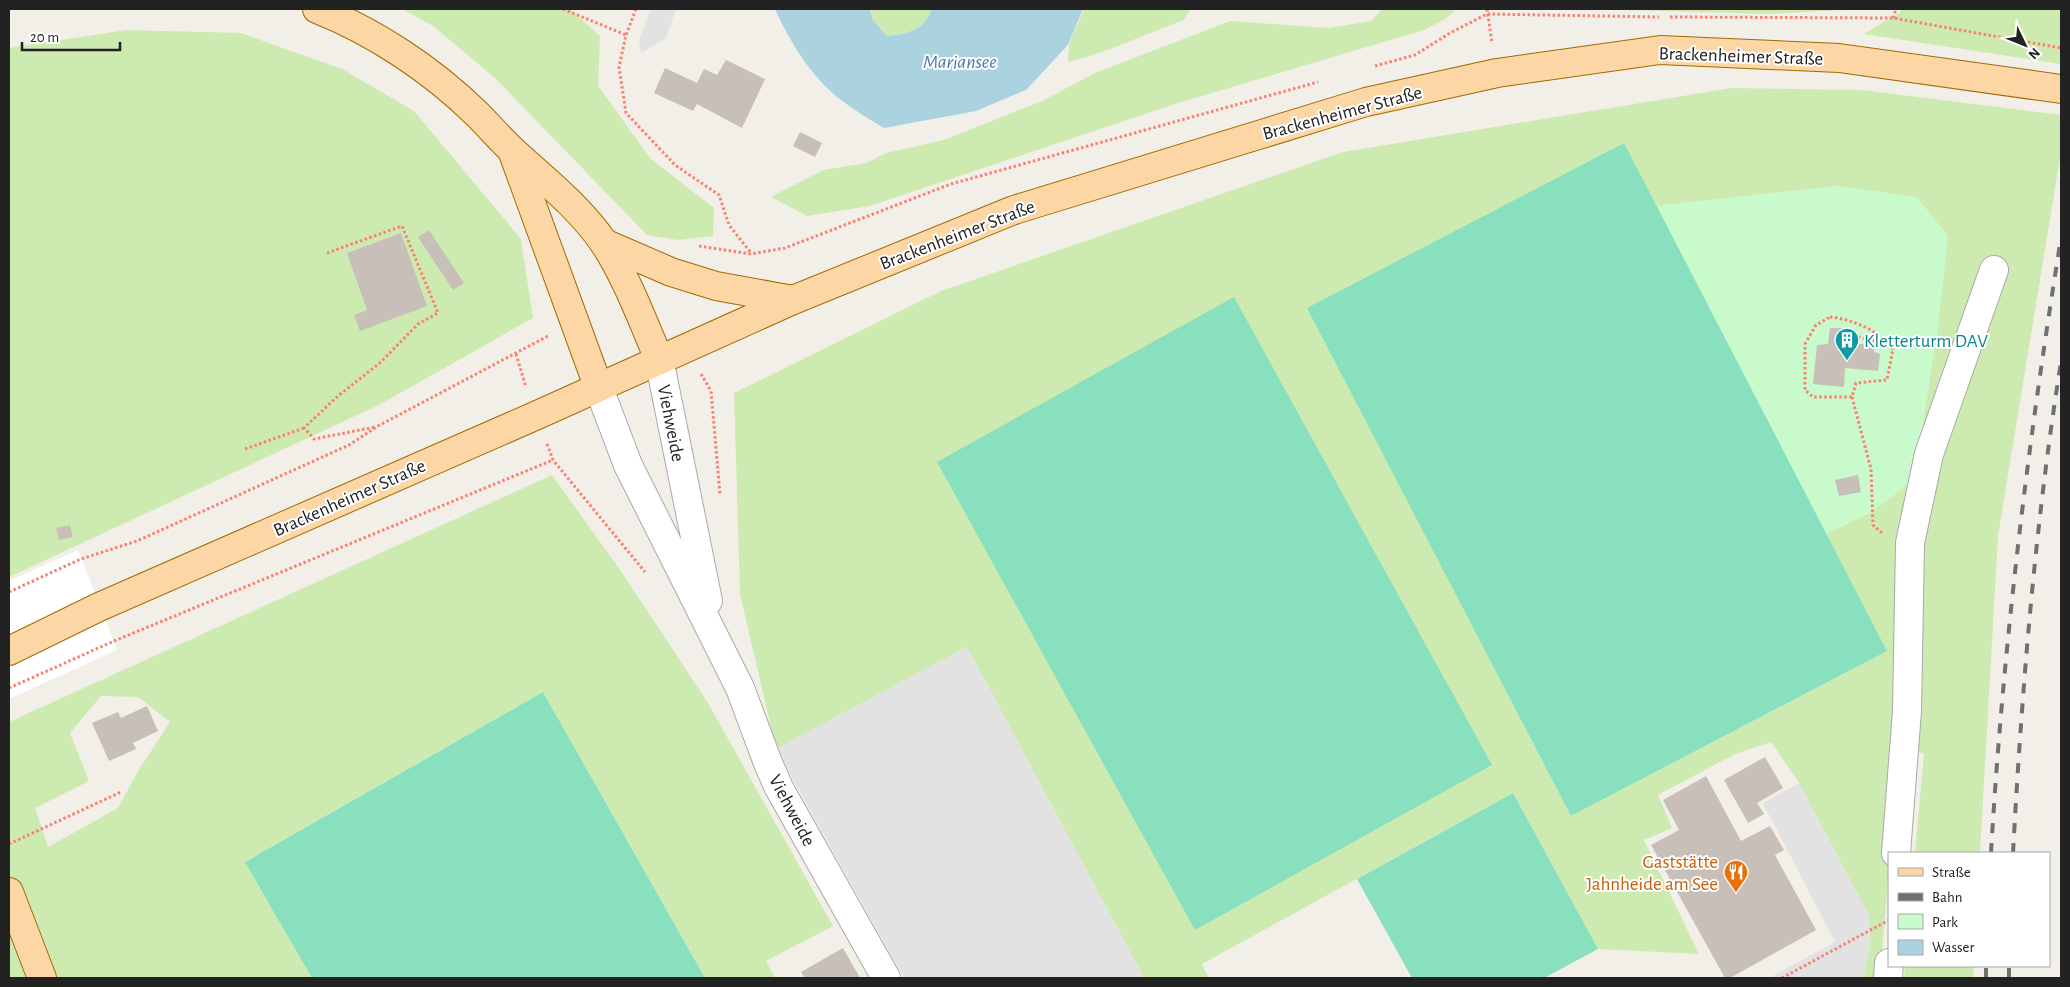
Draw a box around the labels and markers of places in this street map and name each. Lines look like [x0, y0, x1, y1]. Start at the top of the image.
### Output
building icon: Kletterturm DAV [1834, 327, 1860, 361]
place label: Kletterturm DAV [1864, 332, 1988, 351]
place label: Gaststätte Jahnheide am See [1586, 853, 1718, 894]
restaurant icon: Gaststätte Jahnheide am See [1723, 859, 1749, 893]

